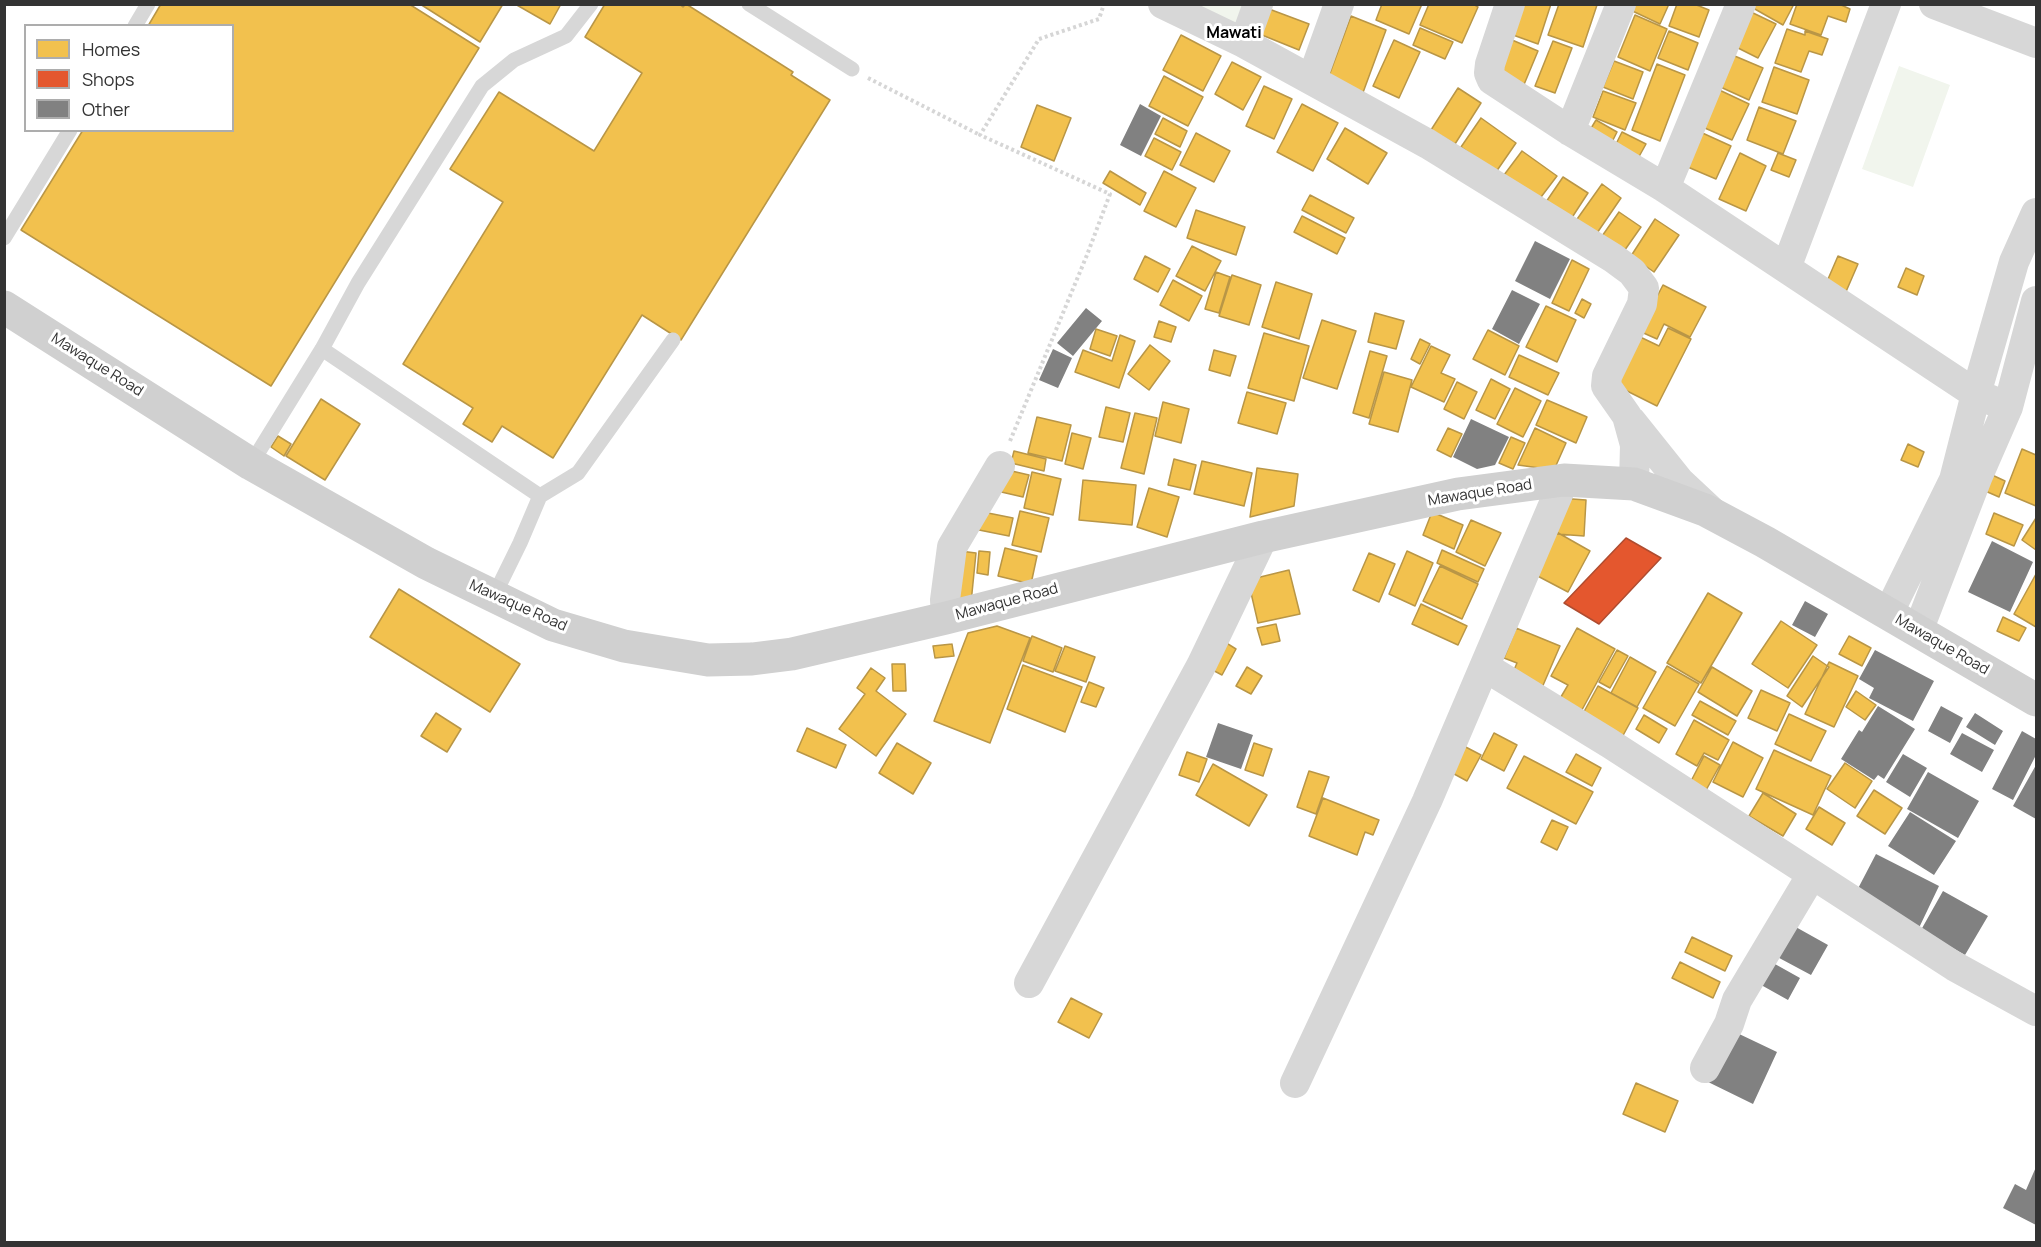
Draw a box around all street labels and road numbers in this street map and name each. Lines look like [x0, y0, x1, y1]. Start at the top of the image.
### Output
street label: Mawaque Road [48, 330, 146, 400]
street label: Mawaque Road [1427, 476, 1533, 510]
street label: Mawaque Road [466, 576, 570, 636]
street label: Mawaque Road [954, 580, 1060, 624]
street label: Mawaque Road [1892, 611, 1992, 679]

